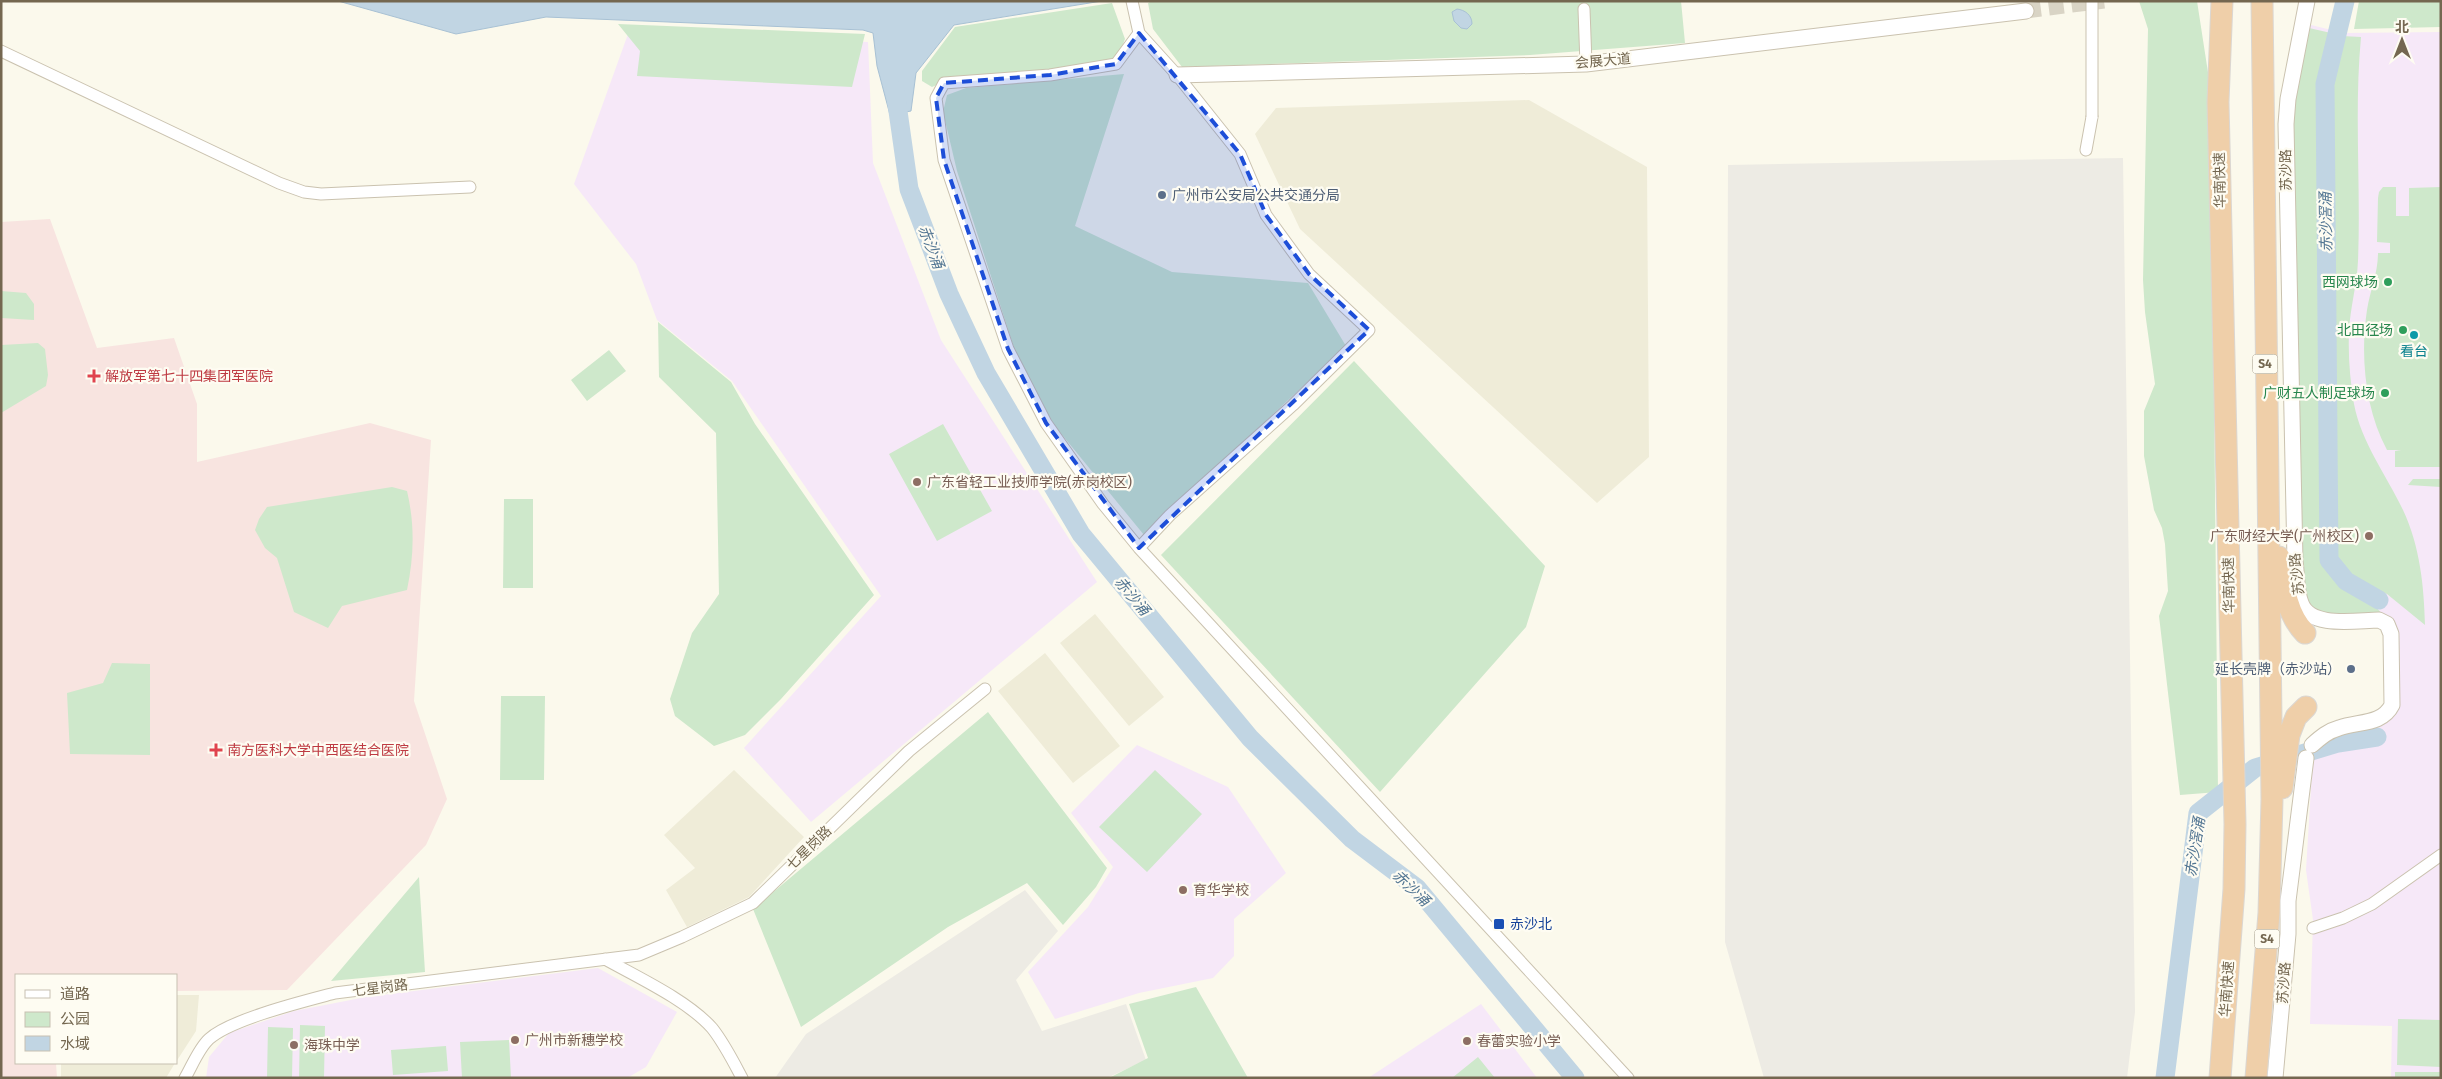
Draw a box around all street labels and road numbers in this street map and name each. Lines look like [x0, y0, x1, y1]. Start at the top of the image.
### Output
street label: 会展大道 [1574, 50, 1632, 72]
street label: 苏沙路 [2277, 149, 2295, 191]
street label: 华南快速 [2211, 152, 2229, 208]
road number: S4 [2252, 354, 2278, 374]
street label: 苏沙路 [2286, 552, 2308, 596]
street label: 华南快速 [2220, 557, 2238, 613]
street label: 七星岗路 [783, 822, 835, 874]
road number: S4 [2254, 930, 2280, 949]
street label: 华南快速 [2217, 960, 2237, 1018]
street label: 苏沙路 [2274, 961, 2294, 1005]
street label: 七星岗路 [351, 976, 409, 1000]

